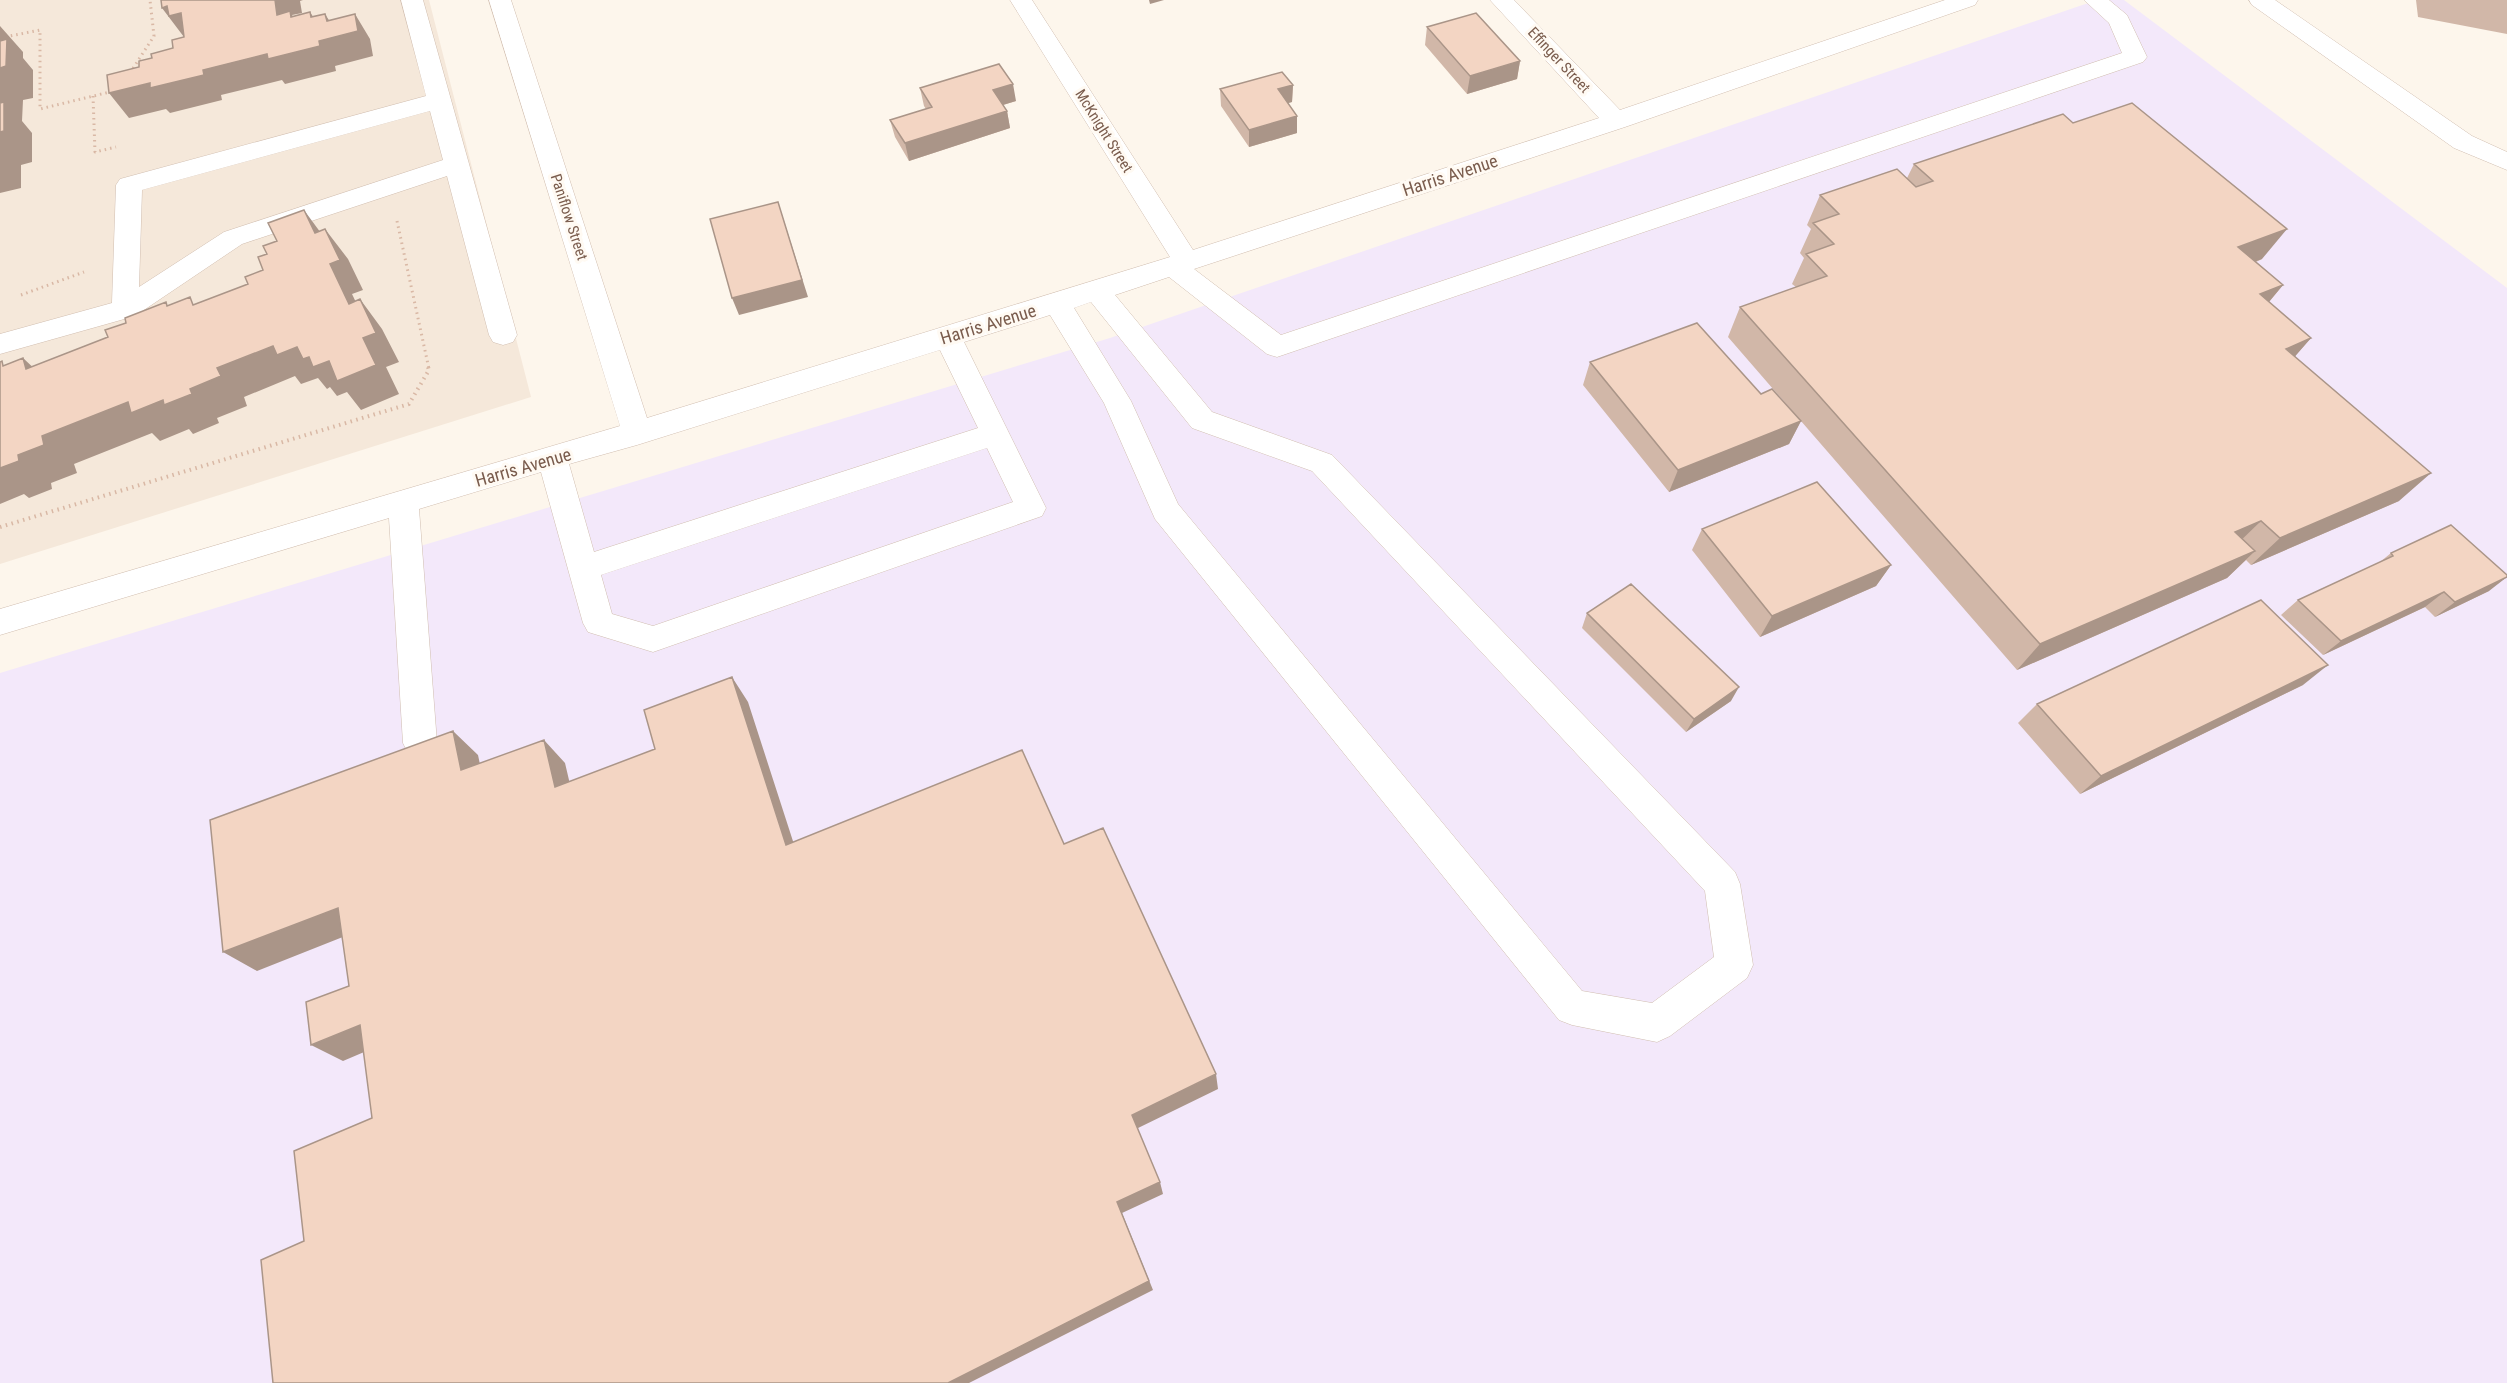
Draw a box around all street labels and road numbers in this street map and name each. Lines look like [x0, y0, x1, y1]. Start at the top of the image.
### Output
street label: Effinger Street [1524, 23, 1594, 97]
street label: McKnight Street [1071, 86, 1137, 176]
street label: Harris Avenue [1400, 150, 1500, 200]
street label: Paniflow Street [547, 172, 591, 262]
street label: Harris Avenue [938, 299, 1038, 349]
street label: Harris Avenue [473, 443, 573, 491]

